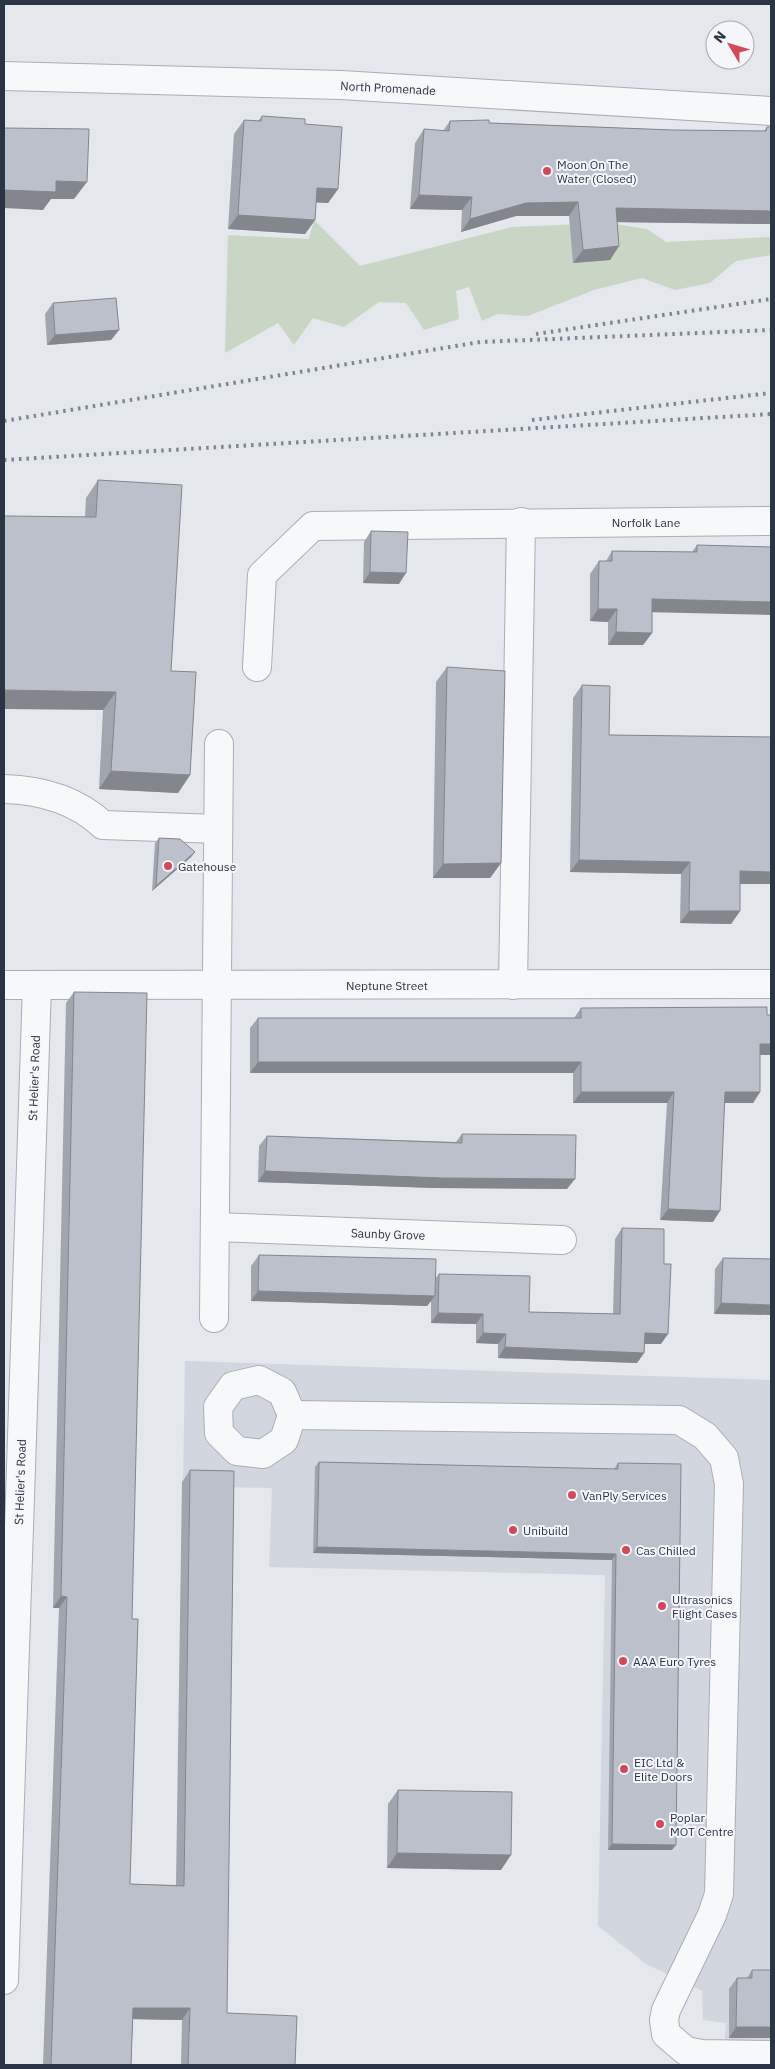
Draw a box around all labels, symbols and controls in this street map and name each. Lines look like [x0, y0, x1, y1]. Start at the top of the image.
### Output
north arrow [705, 20, 755, 70]
text: N [710, 27, 730, 47]
street label: North Promenade [340, 78, 437, 98]
place label: Moon On The Water (Closed) [557, 157, 637, 186]
marker: Moon On The Water (Closed) [541, 165, 553, 177]
street label: Norfolk Lane [612, 515, 681, 530]
place label: Gatehouse [178, 859, 237, 874]
marker: Gatehouse [162, 860, 174, 872]
street label: Neptune Street [346, 978, 428, 993]
street label: St Helier's Road [25, 1035, 43, 1121]
street label: Saunby Grove [351, 1225, 426, 1243]
street label: St Helier's Road [11, 1439, 29, 1525]
place label: VanPly Services [582, 1488, 667, 1503]
marker: VanPly Services [566, 1489, 578, 1501]
place label: Unibuild [523, 1523, 568, 1538]
marker: Unibuild [507, 1524, 519, 1536]
place label: Cas Chilled [636, 1543, 696, 1558]
marker: Cas Chilled [620, 1544, 632, 1556]
place label: Ultrasonics Flight Cases [672, 1592, 737, 1621]
marker: Ultrasonics Flight Cases [656, 1600, 668, 1612]
place label: AAA Euro Tyres [633, 1654, 716, 1669]
marker: AAA Euro Tyres [617, 1655, 629, 1667]
place label: EIC Ltd & Elite Doors [634, 1755, 693, 1784]
marker: EIC Ltd & Elite Doors [618, 1763, 630, 1775]
place label: Poplar MOT Centre [670, 1810, 734, 1839]
marker: Poplar MOT Centre [654, 1818, 666, 1830]

